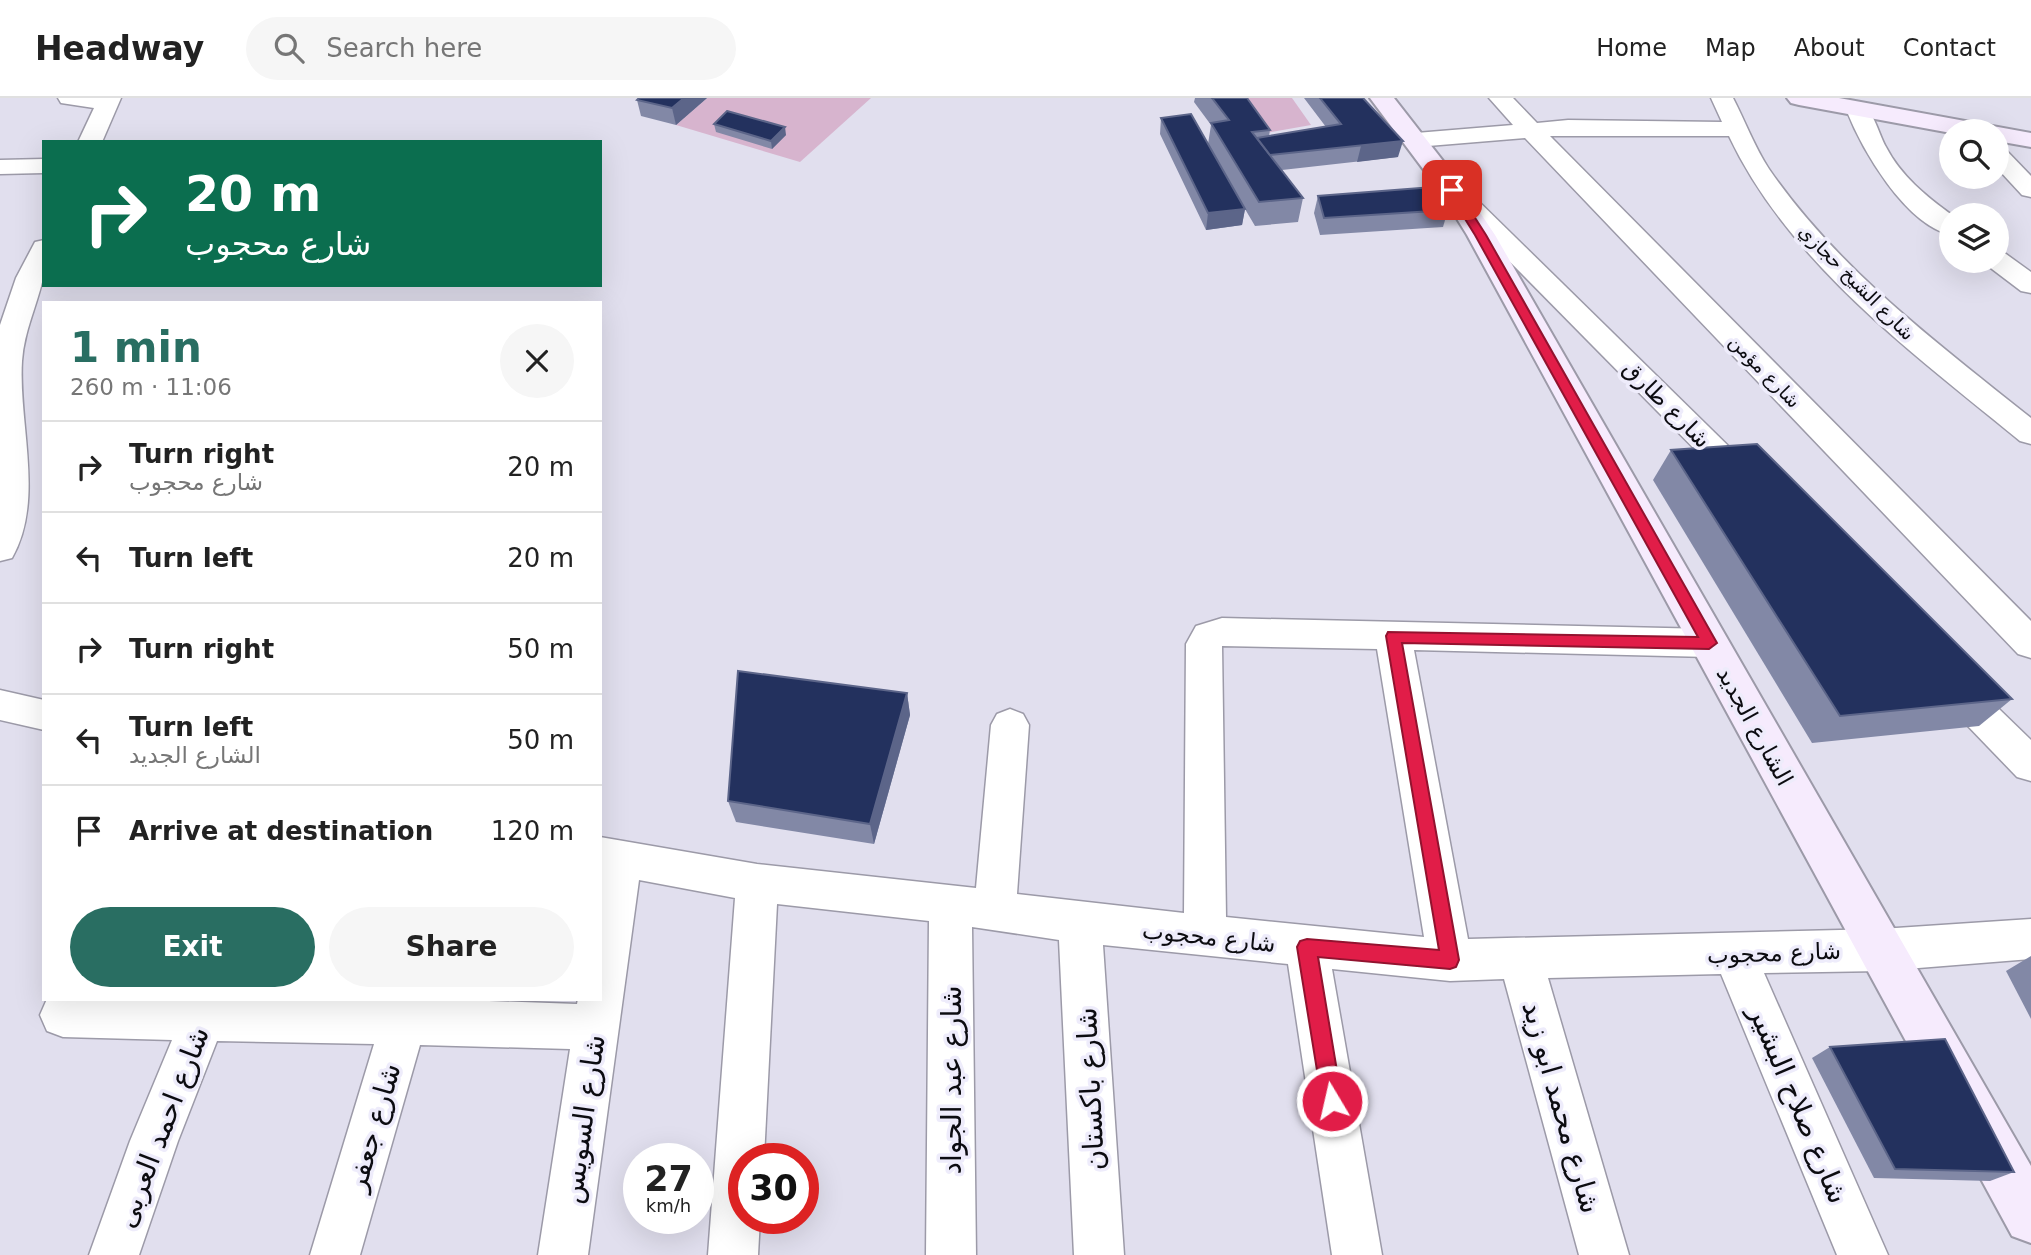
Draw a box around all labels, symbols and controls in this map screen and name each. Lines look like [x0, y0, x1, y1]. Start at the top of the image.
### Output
search box [246, 17, 736, 80]
text: Headway [35, 29, 204, 68]
icon: search [270, 29, 308, 67]
text: Search here [326, 33, 482, 63]
text: Home [1596, 34, 1667, 62]
text: Map [1705, 34, 1756, 62]
text: About [1794, 34, 1865, 62]
text: Contact [1903, 34, 1996, 62]
map controls [1939, 119, 2009, 273]
button: search [1939, 119, 2009, 189]
pin [1422, 160, 1482, 220]
text: 20 m [185, 166, 321, 223]
icon: right [70, 168, 161, 259]
icon: arrive [1433, 171, 1471, 209]
button: layers [1939, 203, 2009, 273]
street label: شارع الشيخ حجازي [1794, 220, 1919, 345]
text: شارع محجوب [185, 225, 371, 263]
text: 1 min [70, 323, 202, 372]
button: close [500, 324, 574, 398]
street label: شارع مؤمن [1724, 330, 1805, 413]
street label: شارع طارق [1617, 355, 1716, 454]
text: 260 m · 11:06 [70, 374, 232, 400]
text: Turn right [129, 439, 274, 469]
icon: right [70, 448, 108, 486]
text: 20 m [507, 452, 574, 482]
text: شارع محجوب [129, 469, 263, 495]
icon: left [70, 539, 108, 577]
text: Turn left [129, 543, 253, 573]
text: 20 m [507, 543, 574, 573]
icon: right [70, 630, 108, 668]
text: Turn right [129, 634, 274, 664]
text: 50 m [507, 634, 574, 664]
street label: الشارع الجديد [1711, 662, 1798, 790]
text: Turn left [129, 712, 253, 742]
icon: left [70, 721, 108, 759]
text: 50 m [507, 725, 574, 755]
text: الشارع الجديد [129, 742, 261, 768]
icon: arrive [70, 812, 108, 850]
text: Arrive at destination [129, 816, 433, 846]
text: 120 m [491, 816, 574, 846]
button: Exit [70, 907, 315, 987]
button: Share [329, 907, 574, 987]
street label: شارع محجوب [1141, 917, 1277, 958]
street label: شارع محجوب [1707, 938, 1841, 969]
street label: شارع عبد الجواد [935, 986, 968, 1174]
street label: شارع محمد ابو زيد [1515, 997, 1608, 1217]
street label: شارع صلاح البشير [1741, 998, 1855, 1208]
street label: شارع باكستان [1070, 1007, 1111, 1171]
street label: شارع احمد العربى [109, 1022, 216, 1232]
street label: شارع السويس [555, 1032, 612, 1206]
street label: شارع جعفر [339, 1059, 407, 1197]
position arrow [1295, 1064, 1369, 1138]
speed limit sign: 30 [728, 1143, 819, 1234]
text: 27 [644, 1159, 693, 1199]
text: km/h [646, 1195, 691, 1216]

